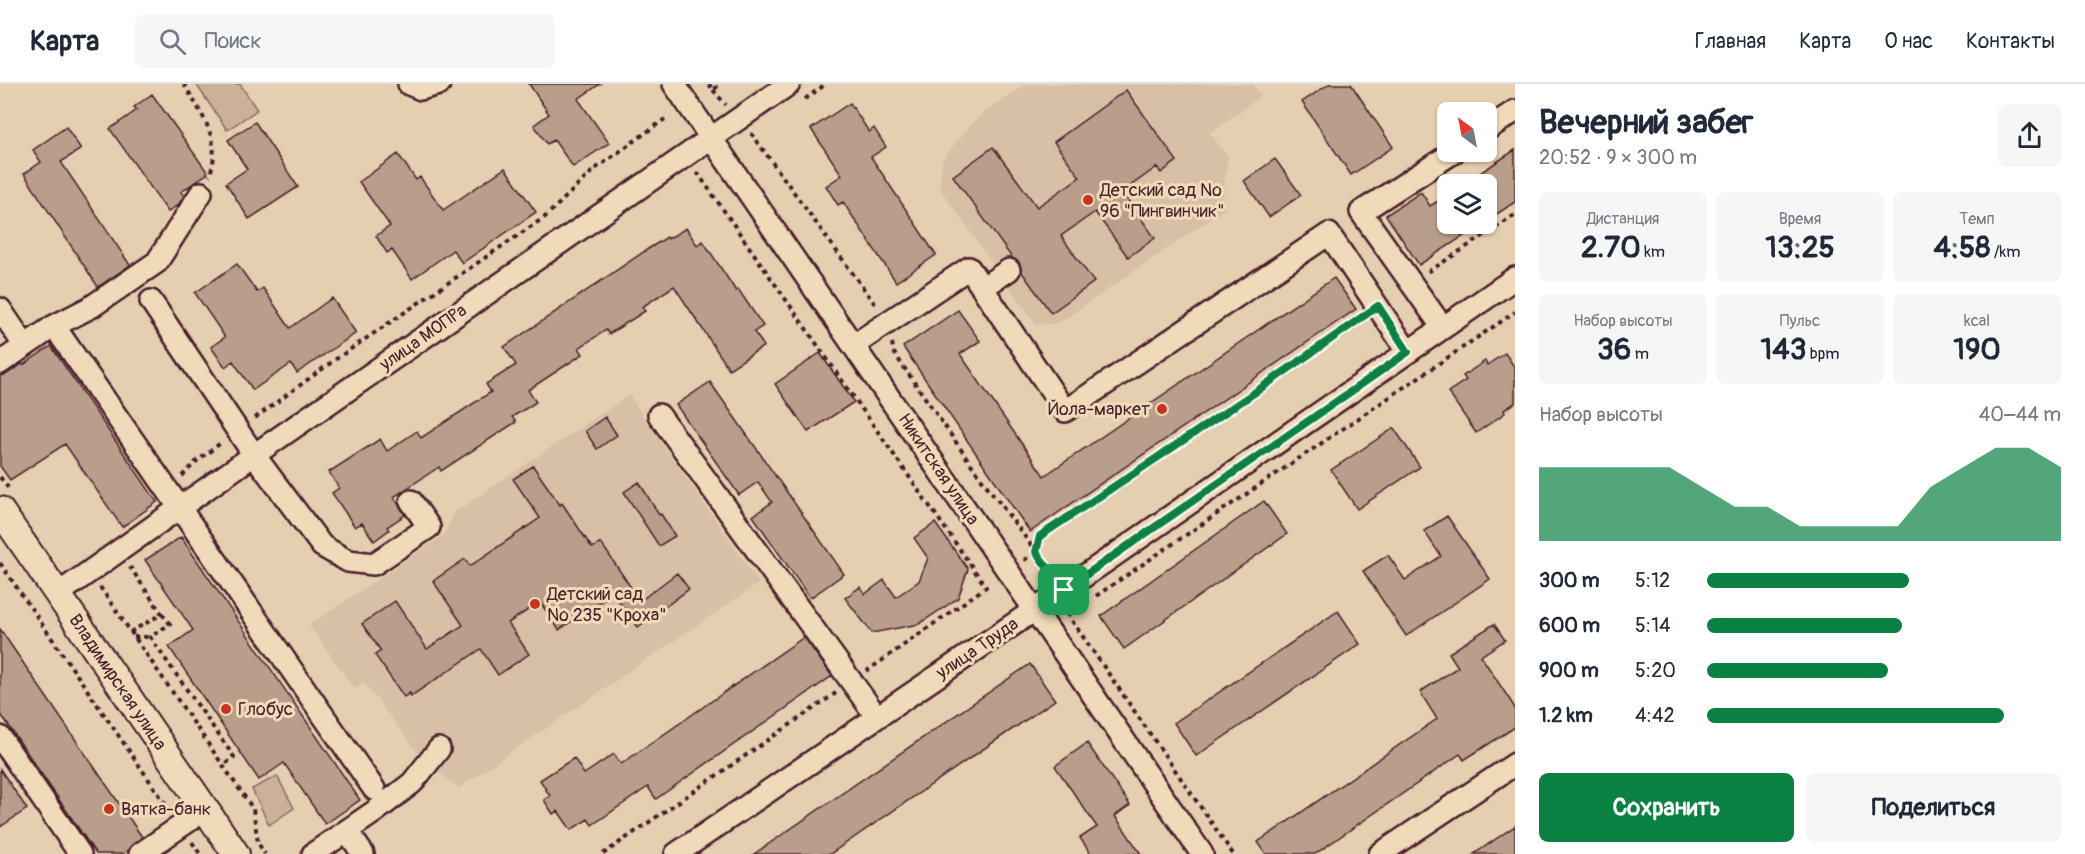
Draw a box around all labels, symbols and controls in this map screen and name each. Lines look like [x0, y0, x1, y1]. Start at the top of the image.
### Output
search box [135, 14, 555, 68]
text: Карта [30, 24, 99, 59]
icon: search [156, 25, 189, 58]
text: Поиск [204, 27, 262, 55]
text: Главная [1695, 28, 1766, 55]
text: Карта [1799, 28, 1851, 55]
text: О нас [1884, 28, 1933, 55]
text: Контакты [1966, 28, 2055, 55]
north arrow [1437, 102, 1497, 162]
map controls [1437, 102, 1497, 234]
text: Вечерний забег [1539, 102, 1753, 143]
button: share [1998, 104, 2061, 167]
text: 20:52 · 9 × 300 m [1539, 145, 1697, 170]
button: layers [1437, 174, 1497, 234]
place label: Детский сад № 96 "Пингвинчик" [1099, 179, 1224, 223]
marker: Детский сад № 96 "Пингвинчик" [1081, 193, 1095, 207]
text: Дистанция [1587, 209, 1659, 229]
text: Время [1779, 209, 1821, 229]
text: Темп [1959, 209, 1995, 229]
text: 2.70 [1581, 229, 1641, 266]
text: 13:25 [1765, 229, 1835, 266]
text: 4:58 [1934, 229, 1990, 266]
text: km [1641, 242, 1665, 262]
text: /km [1990, 242, 2020, 262]
street label: улица МОПРа [374, 299, 471, 376]
text: Набор высоты [1573, 311, 1673, 331]
text: Пульс [1780, 311, 1820, 331]
text: kcal [1964, 311, 1990, 331]
text: 36 [1597, 331, 1631, 368]
text: 143 [1761, 331, 1806, 368]
text: 190 [1953, 331, 2001, 368]
text: m [1631, 344, 1649, 364]
text: bpm [1806, 344, 1839, 364]
place label: Йола-маркет [1048, 398, 1150, 421]
marker: Йола-маркет [1155, 402, 1169, 416]
text: Набор высоты [1539, 402, 1663, 427]
text: 40–44 m [1979, 402, 2061, 427]
street label: Никитская улица [893, 409, 984, 529]
pin [1038, 564, 1089, 615]
text: 300 m [1539, 568, 1600, 593]
text: 5:12 [1635, 568, 1670, 593]
icon: arrive [1047, 573, 1080, 606]
place label: Детский сад № 235 "Кроха" [546, 583, 666, 627]
marker: Детский сад № 235 "Кроха" [528, 597, 542, 611]
street label: Владимирская улица [64, 610, 172, 755]
street label: улица Труда [931, 613, 1023, 685]
text: 600 m [1539, 613, 1600, 638]
text: 5:14 [1635, 613, 1671, 638]
text: 900 m [1539, 658, 1599, 683]
text: 5:20 [1635, 658, 1676, 683]
place label: Глобус [238, 698, 293, 721]
marker: Глобус [219, 702, 233, 716]
text: 1.2 km [1539, 703, 1593, 728]
text: 4:42 [1635, 703, 1675, 728]
button: Сохранить [1539, 773, 1794, 842]
button: Поделиться [1806, 773, 2061, 842]
place label: Вятка-банк [121, 798, 211, 821]
marker: Вятка-банк [102, 802, 116, 816]

